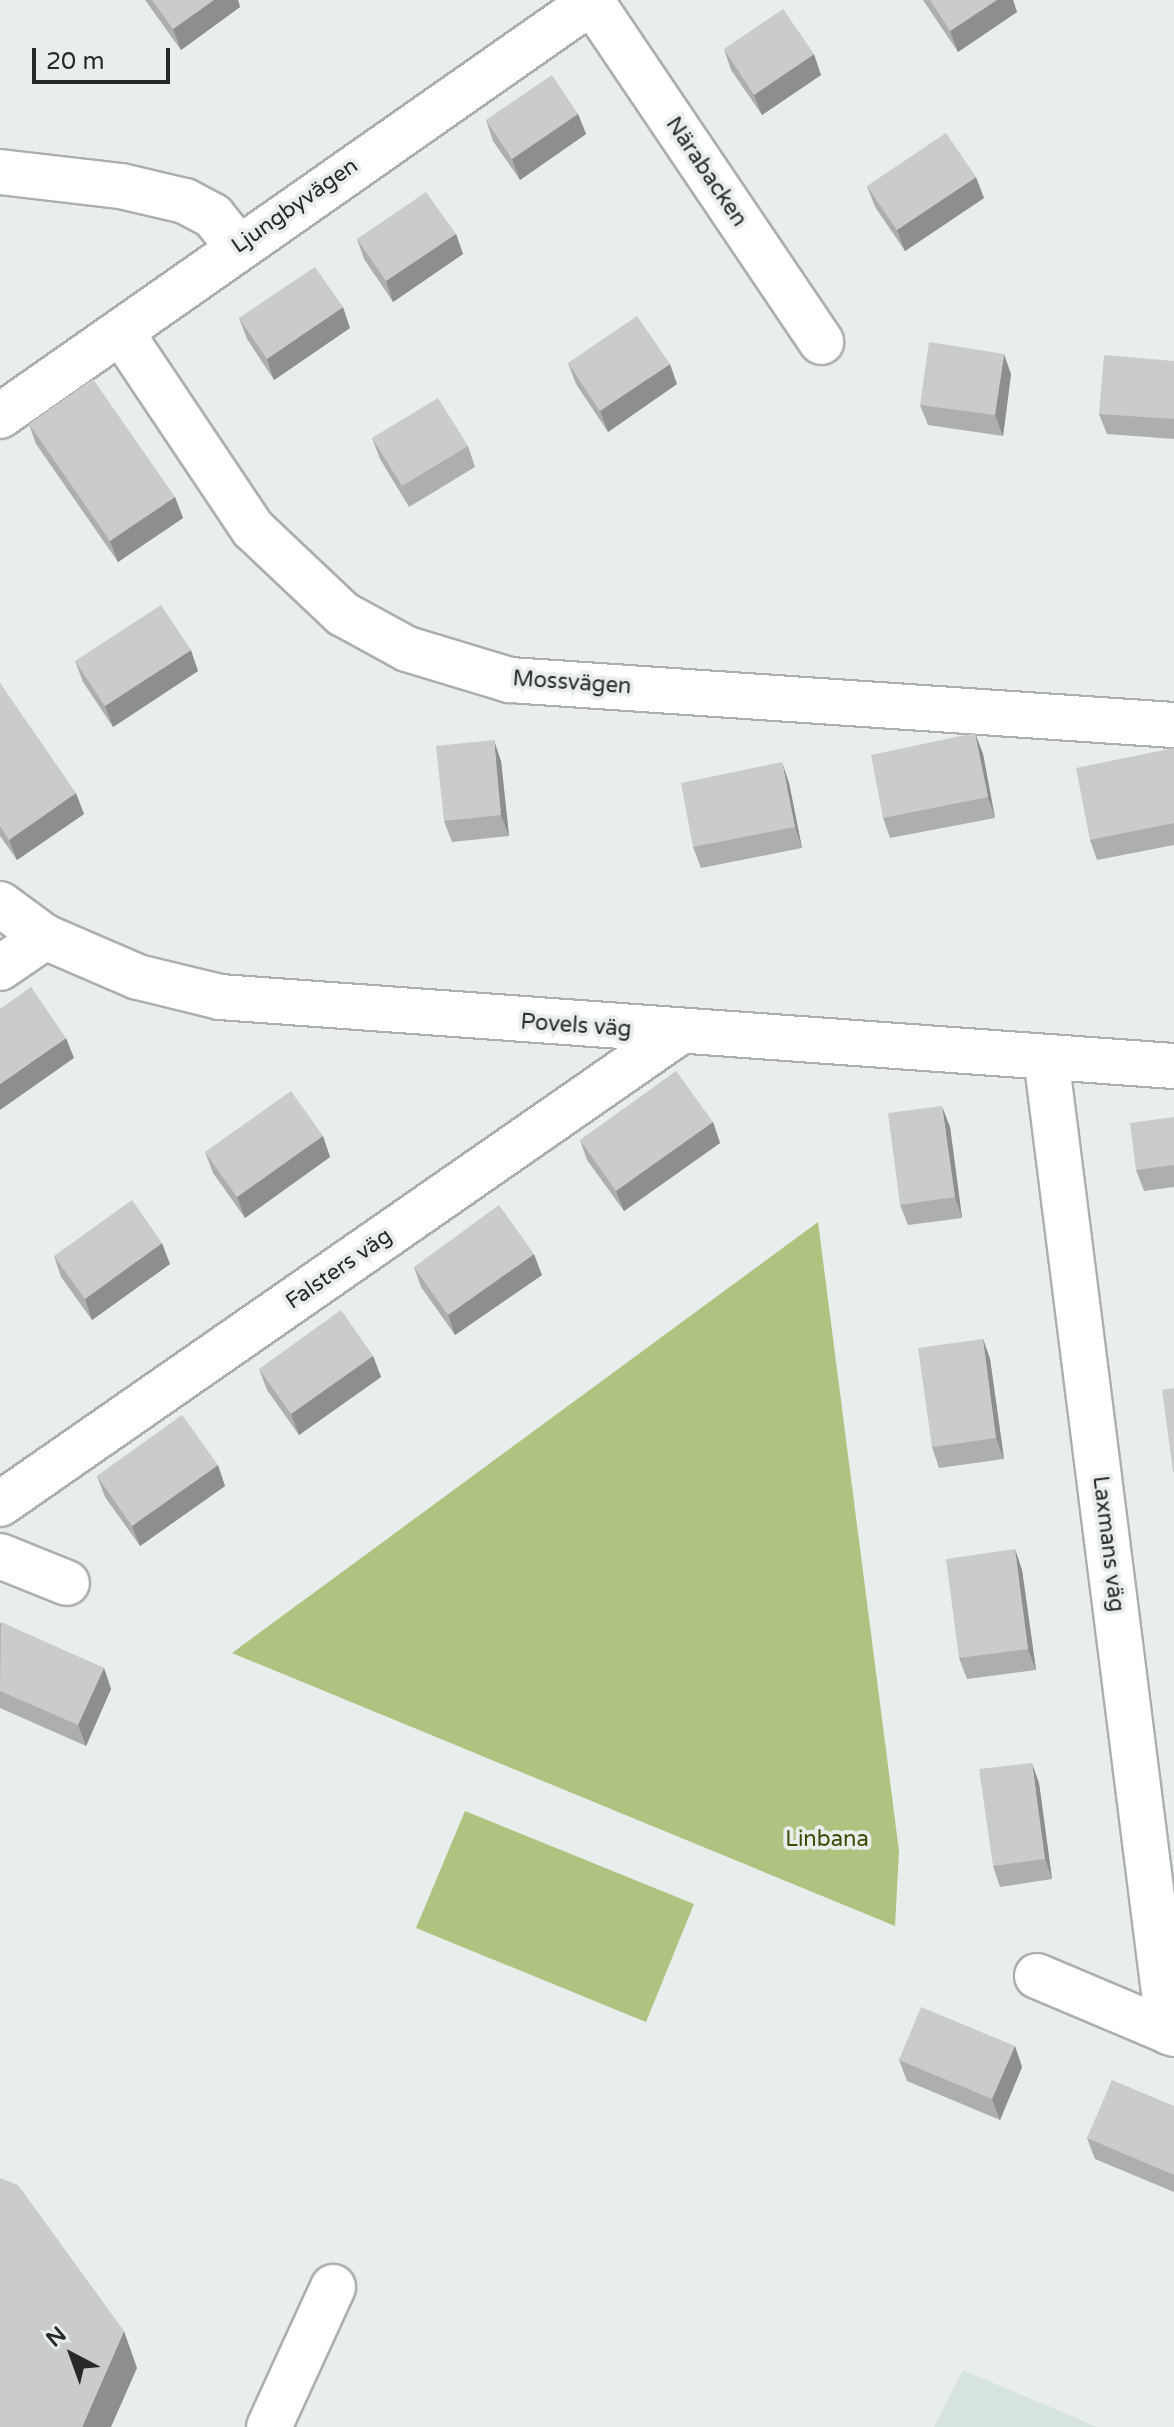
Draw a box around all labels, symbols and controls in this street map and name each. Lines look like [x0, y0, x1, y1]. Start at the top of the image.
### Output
scale bar [36, 32, 174, 82]
text: 20 m [46, 47, 104, 76]
street label: Närabacken [660, 112, 752, 232]
street label: Ljungbyvägen [227, 153, 363, 259]
street label: Mossvägen [512, 666, 632, 700]
street label: Povels väg [520, 1009, 632, 1043]
street label: Falsters väg [281, 1223, 397, 1315]
street label: Laxmans väg [1087, 1474, 1129, 1614]
park label: Linbana [785, 1827, 869, 1853]
north arrow [32, 2315, 112, 2395]
text: N [41, 2321, 71, 2353]

